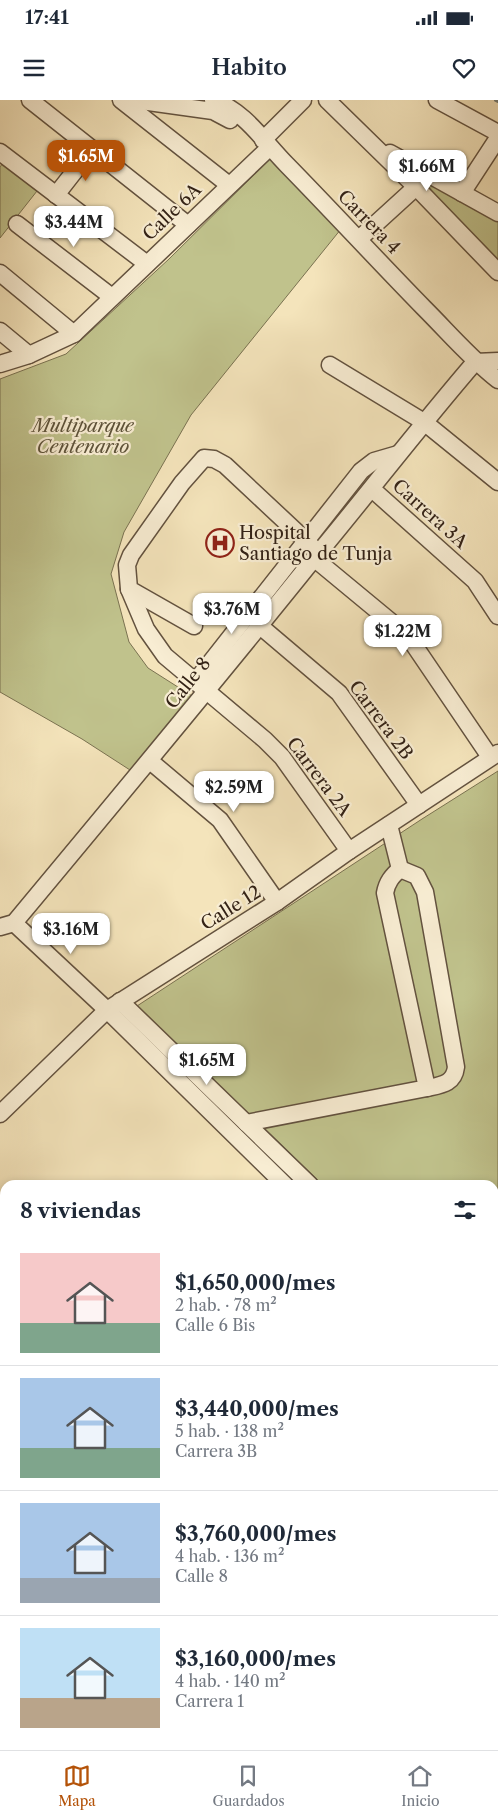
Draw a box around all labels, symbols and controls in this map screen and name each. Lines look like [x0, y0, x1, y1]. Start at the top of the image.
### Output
text: 17:41 [25, 6, 69, 29]
icon: menu [20, 54, 48, 82]
text: Habito [211, 54, 287, 81]
icon: heart [450, 54, 478, 82]
pin: $1.65M [45, 139, 127, 182]
text: $1.65M [58, 146, 114, 166]
pin: $1.66M [386, 149, 468, 192]
text: $1.66M [399, 156, 455, 176]
street label: Calle 6A [138, 178, 206, 245]
street label: Carrera 4 [333, 185, 405, 259]
pin: $3.44M [33, 206, 115, 248]
text: $3.44M [45, 212, 103, 232]
park label: Multiparque Centenario [30, 415, 135, 458]
street label: Carrera 3A [388, 475, 472, 554]
place label: Hospital Santiago de Tunja [239, 522, 393, 565]
hospital icon: Hospital Santiago de Tunja [205, 528, 235, 558]
pin: $3.76M [191, 592, 273, 635]
text: $3.76M [204, 599, 260, 619]
pin: $1.22M [362, 614, 444, 657]
text: $1.22M [375, 621, 431, 641]
street label: Calle 8 [161, 653, 215, 713]
street label: Carrera 2B [344, 676, 418, 764]
street label: Carrera 2A [282, 733, 356, 822]
pin: $2.59M [193, 770, 275, 813]
text: $2.59M [205, 777, 263, 797]
street label: Calle 12 [197, 881, 265, 935]
pin: $3.16M [30, 912, 112, 955]
text: $3.16M [43, 919, 99, 939]
pin: $1.65M [166, 1044, 248, 1086]
text: $1.65M [179, 1050, 235, 1070]
icon: filters [451, 1196, 479, 1224]
text: 8 viviendas [20, 1198, 141, 1223]
text: $1,650,000/mes [175, 1270, 336, 1295]
icon: home [60, 1273, 120, 1333]
text: 2 hab. · 78 m² [175, 1295, 277, 1315]
text: Calle 6 Bis [175, 1315, 255, 1335]
text: $3,440,000/mes [175, 1396, 339, 1421]
icon: home [60, 1398, 120, 1458]
text: 5 hab. · 138 m² [175, 1421, 284, 1441]
text: Carrera 3B [175, 1441, 257, 1461]
text: $3,760,000/mes [175, 1521, 337, 1546]
icon: home [60, 1523, 120, 1583]
text: 4 hab. · 136 m² [175, 1546, 284, 1566]
text: Calle 8 [175, 1566, 228, 1586]
text: $3,160,000/mes [175, 1646, 336, 1671]
icon: home [60, 1648, 120, 1708]
text: 4 hab. · 140 m² [175, 1671, 286, 1691]
text: Carrera 1 [175, 1691, 244, 1711]
tab: Mapa [58, 1762, 96, 1810]
tab: Guardados [212, 1762, 285, 1810]
tab: Inicio [401, 1762, 440, 1810]

